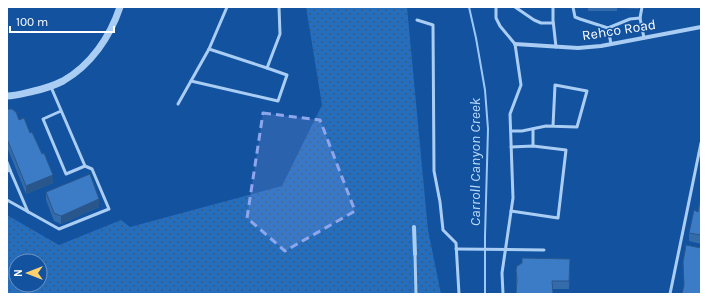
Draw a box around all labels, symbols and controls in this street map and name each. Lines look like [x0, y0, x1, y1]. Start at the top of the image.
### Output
scale bar [10, 8, 114, 34]
text: 100 m [16, 15, 48, 29]
street label: Rehco Road [581, 16, 657, 44]
water label: Carroll Canyon Creek [466, 97, 484, 226]
north arrow [8, 253, 48, 293]
text: N [12, 269, 25, 277]

